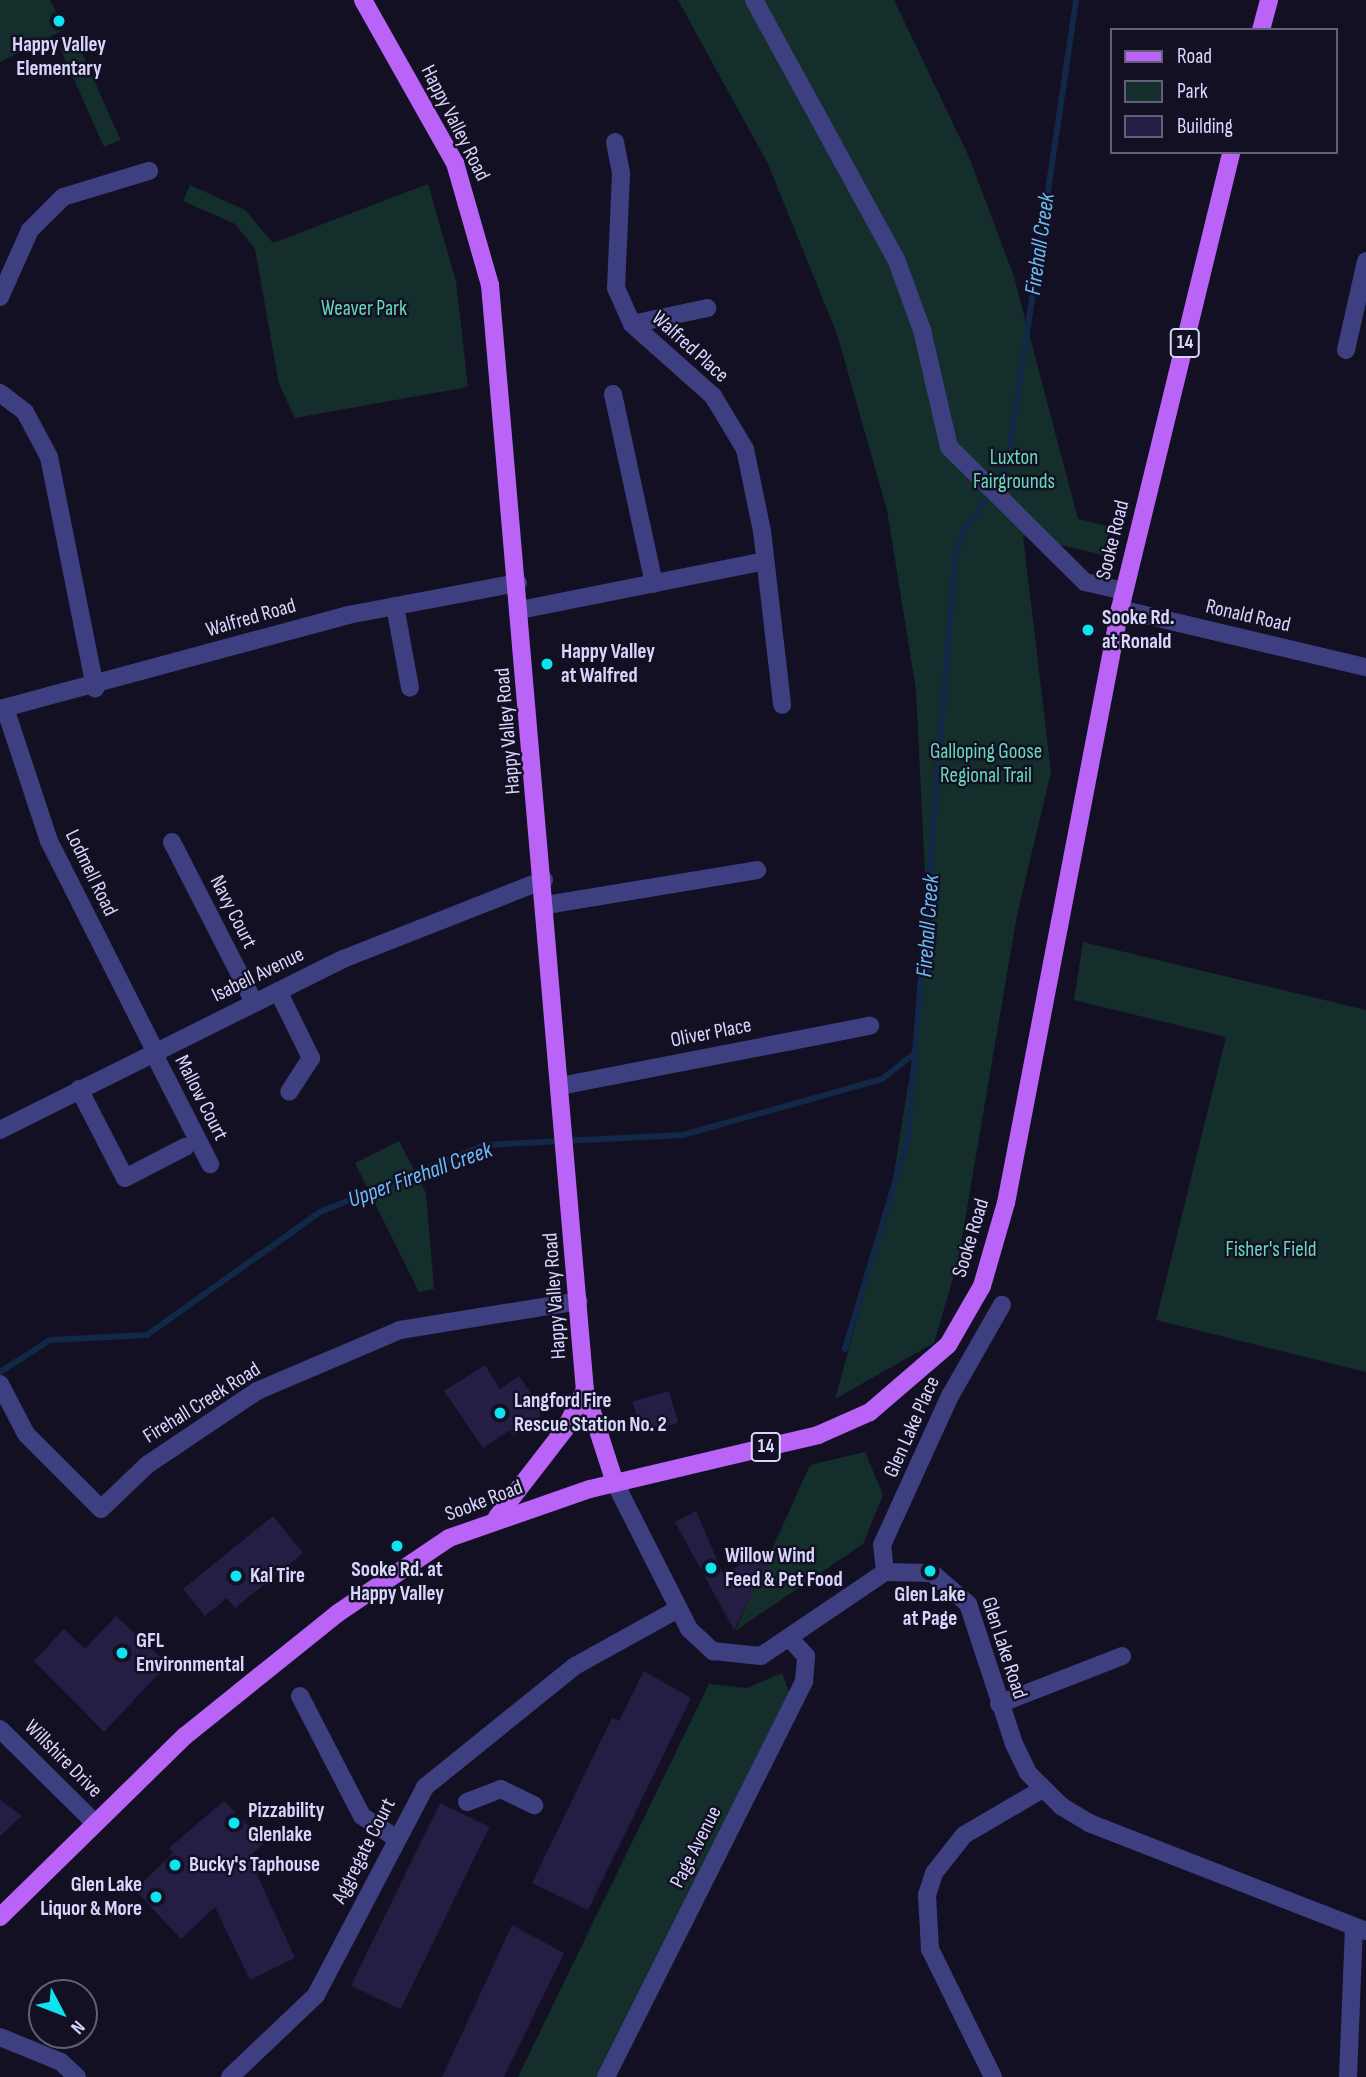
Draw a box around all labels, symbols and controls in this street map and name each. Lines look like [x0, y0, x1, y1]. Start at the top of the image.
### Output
marker: Happy Valley Elementary [51, 13, 67, 29]
legend [1110, 28, 1338, 154]
place label: Happy Valley Elementary [12, 32, 106, 82]
text: Road [1177, 44, 1212, 69]
street label: Happy Valley Road [415, 61, 495, 185]
text: Park [1177, 79, 1208, 104]
text: Building [1177, 114, 1233, 139]
water label: Firehall Creek [1019, 191, 1061, 297]
park label: Weaver Park [321, 296, 407, 322]
street label: Walfred Place [646, 306, 734, 388]
road number: 14 [1169, 328, 1201, 358]
park label: Luxton Fairgrounds [973, 445, 1055, 495]
street label: Sooke Road [1091, 498, 1135, 582]
street label: Walfred Road [203, 593, 299, 643]
street label: Ronald Road [1203, 594, 1293, 638]
place label: Sooke Rd. at Ronald [1102, 605, 1175, 655]
marker: Sooke Rd. at Ronald [1080, 622, 1096, 638]
place label: Happy Valley at Walfred [561, 639, 655, 689]
marker: Happy Valley at Walfred [539, 656, 555, 672]
street label: Happy Valley Road [490, 667, 526, 795]
park label: Galloping Goose Regional Trail [930, 739, 1042, 789]
street label: Lodmell Road [59, 826, 123, 920]
street label: Navy Court [204, 871, 262, 953]
water label: Firehall Creek [911, 874, 945, 978]
street label: Isabell Avenue [208, 942, 308, 1008]
street label: Oliver Place [668, 1013, 754, 1053]
street label: Mallow Court [169, 1051, 233, 1145]
water label: Upper Firehall Creek [344, 1136, 496, 1214]
street label: Sooke Road [947, 1196, 995, 1280]
street label: Happy Valley Road [538, 1232, 572, 1360]
park label: Fisher's Field [1226, 1237, 1316, 1263]
street label: Firehall Creek Road [139, 1357, 265, 1449]
street label: Glen Lake Place [878, 1372, 946, 1482]
place label: Langford Fire Rescue Station No. 2 [514, 1388, 667, 1438]
marker: Langford Fire Rescue Station No. 2 [492, 1405, 508, 1421]
road number: 14 [750, 1432, 782, 1462]
street label: Sooke Road [442, 1475, 526, 1527]
marker: Sooke Rd. at Happy Valley [389, 1538, 405, 1554]
place label: Willow Wind Feed & Pet Food [725, 1543, 843, 1593]
place label: Sooke Rd. at Happy Valley [350, 1557, 444, 1607]
marker: Willow Wind Feed & Pet Food [703, 1560, 719, 1576]
place label: Kal Tire [250, 1563, 305, 1589]
marker: Glen Lake at Page [922, 1563, 938, 1579]
marker: Kal Tire [228, 1568, 244, 1584]
place label: Glen Lake at Page [894, 1582, 966, 1632]
street label: Glen Lake Road [976, 1594, 1032, 1702]
place label: GFL Environmental [136, 1628, 244, 1678]
marker: GFL Environmental [114, 1645, 130, 1661]
street label: Willshire Drive [19, 1715, 107, 1803]
street label: Aggregate Court [327, 1794, 401, 1908]
place label: Pizzability Glenlake [248, 1798, 325, 1848]
street label: Page Avenue [665, 1802, 727, 1892]
marker: Pizzability Glenlake [226, 1815, 242, 1831]
place label: Bucky's Taphouse [189, 1852, 320, 1878]
marker: Bucky's Taphouse [167, 1857, 183, 1873]
place label: Glen Lake Liquor & More [40, 1872, 142, 1922]
marker: Glen Lake Liquor & More [148, 1889, 164, 1905]
north arrow [28, 1979, 98, 2049]
text: N [66, 2016, 89, 2039]

